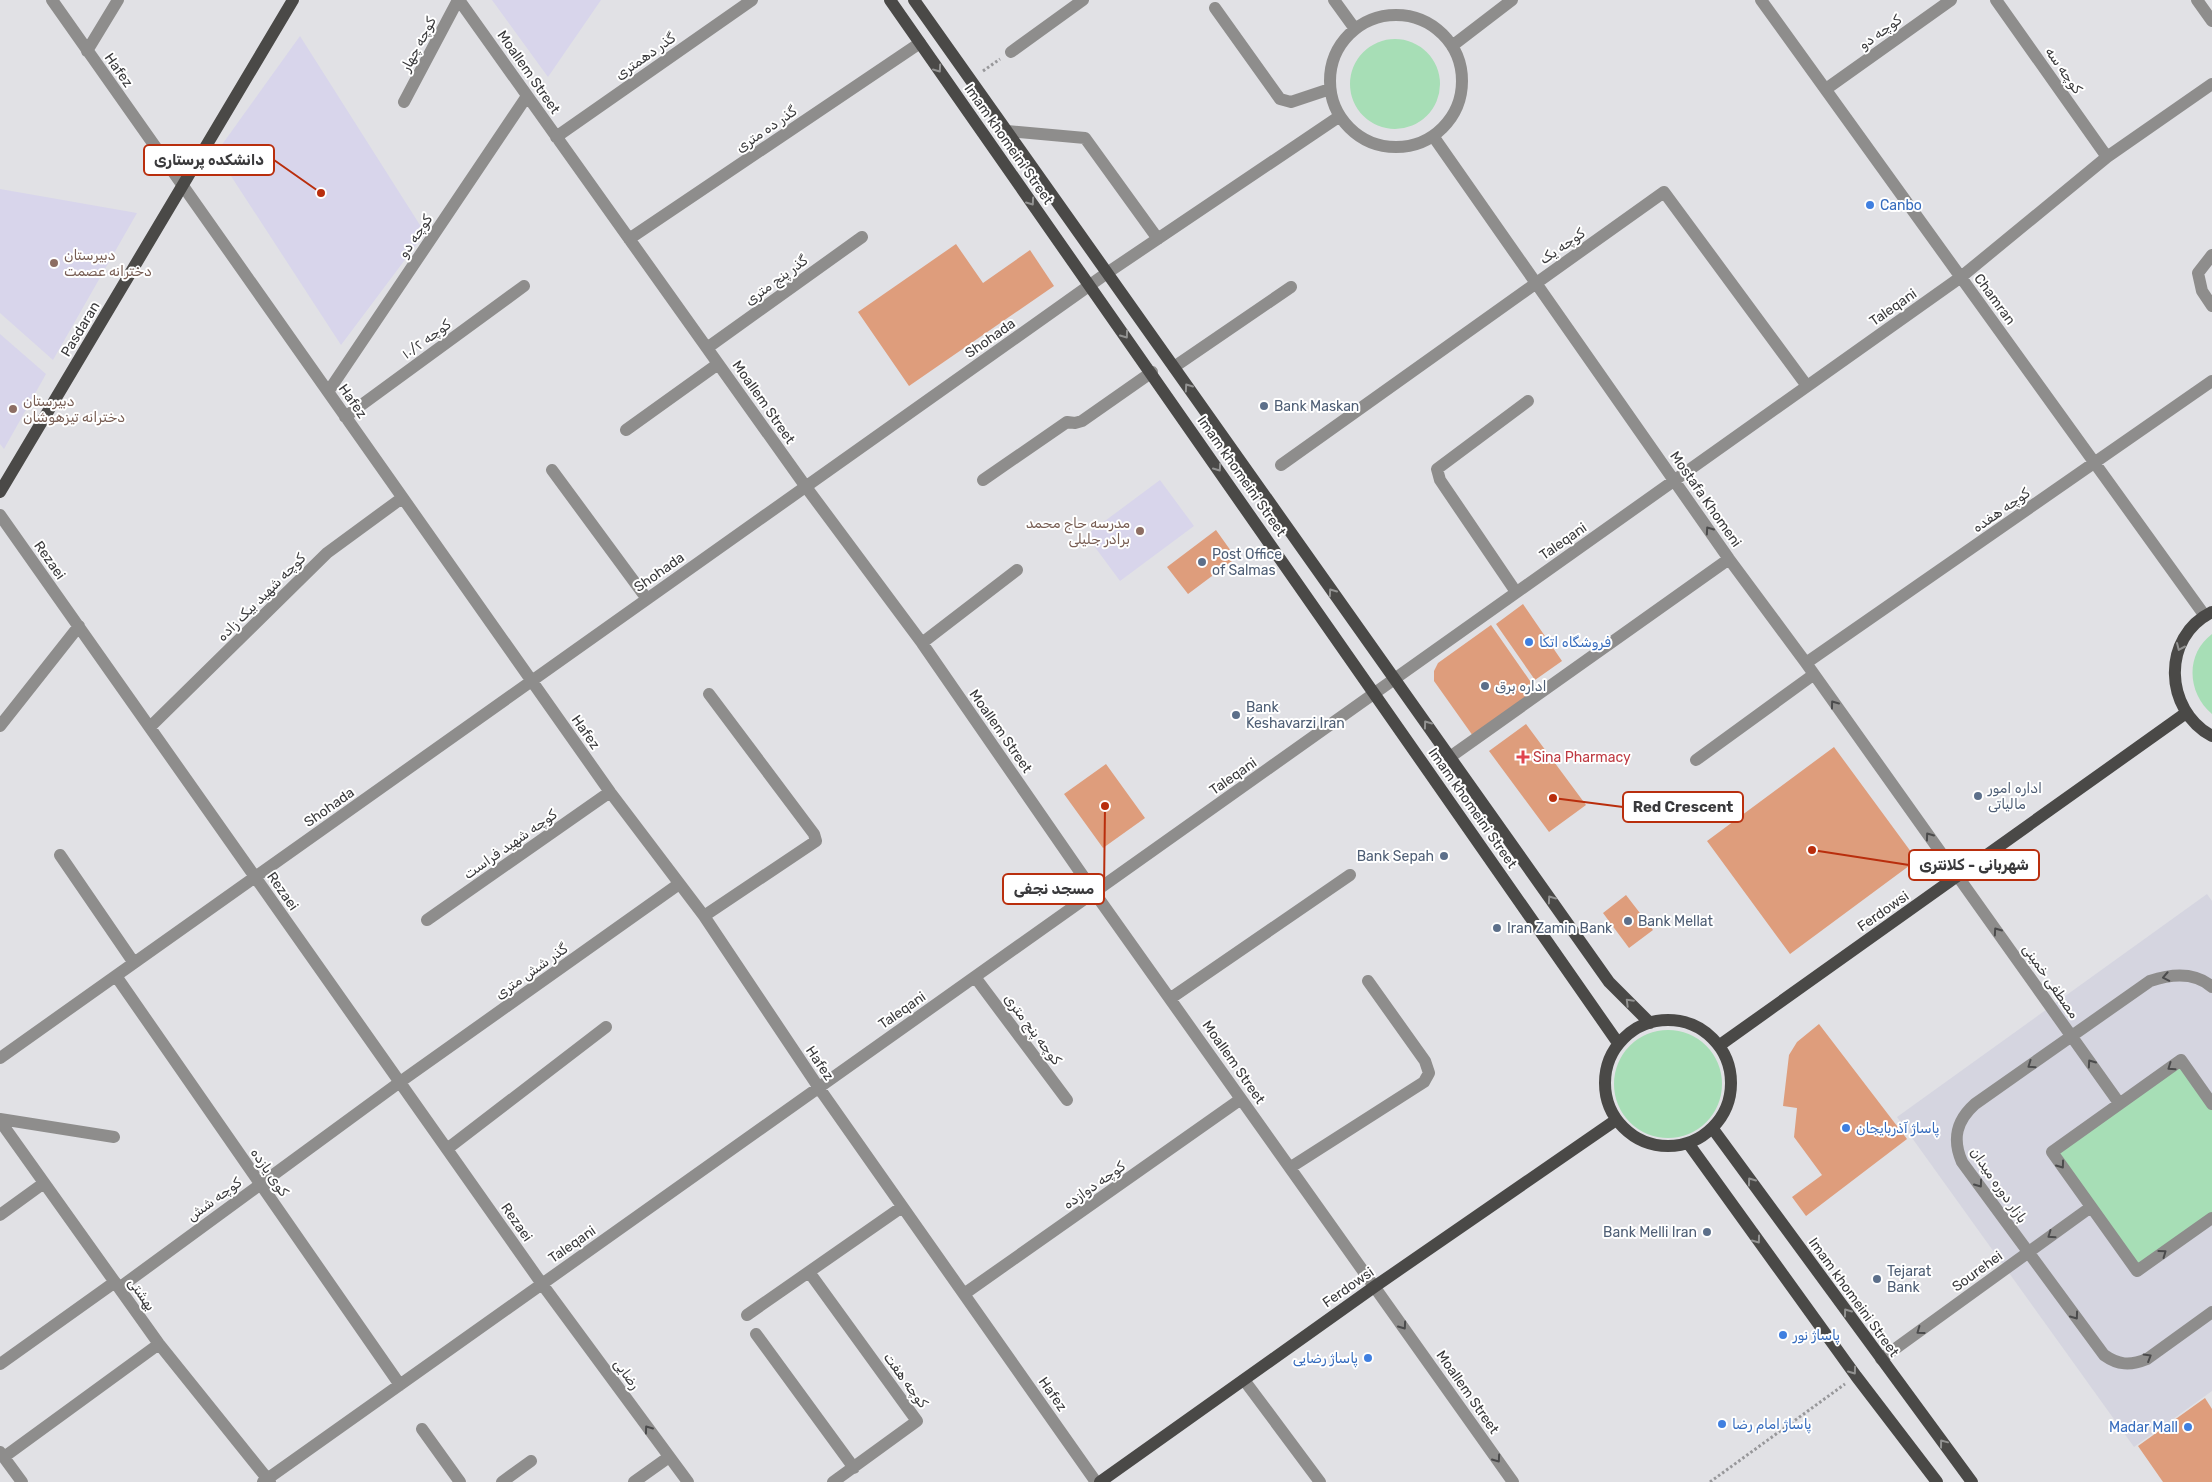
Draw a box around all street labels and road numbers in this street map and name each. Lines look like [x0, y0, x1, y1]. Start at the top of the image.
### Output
street label: کوچه دو [1856, 11, 1905, 54]
street label: کوچه چهار [397, 14, 440, 75]
street label: Moallem Street [494, 27, 564, 118]
street label: گذر دهمتری [612, 29, 679, 83]
street label: کوچه سه [2041, 44, 2086, 97]
street label: Hafez [101, 50, 136, 91]
street label: Imam khomeini Street [961, 81, 1057, 208]
street label: گذر ده متری [732, 102, 801, 156]
street label: کوچه دو [395, 211, 436, 261]
street label: کوچه یک [1536, 224, 1589, 268]
street label: گذر پنج متری [742, 252, 813, 311]
street label: Chamran [1970, 270, 2019, 328]
street label: Taleqani [1866, 285, 1920, 330]
street label: Pasdaran [57, 299, 103, 360]
street label: Shohada [962, 315, 1019, 362]
street label: کوچه ۱۰/۲ [398, 316, 455, 363]
street label: Moallem Street [729, 357, 799, 448]
street label: Hafez [335, 381, 370, 422]
street label: Imam khomeini Street [1194, 413, 1290, 540]
street label: Mostafa Khomeni [1666, 448, 1745, 550]
street label: کوچه هفده [1969, 484, 2034, 536]
street label: Taleqani [1536, 519, 1590, 564]
street label: Rezaei [30, 538, 69, 583]
street label: کوچه شهید بیک زاده [214, 549, 309, 645]
street label: Shohada [631, 549, 688, 596]
street label: Moallem Street [966, 686, 1036, 777]
street label: Hafez [568, 712, 603, 753]
street label: Imam khomeini Street [1425, 745, 1521, 872]
street label: Taleqani [1206, 754, 1260, 799]
street label: Shohada [301, 784, 358, 831]
street label: کوچه شهید فراست [460, 805, 561, 883]
street label: Rezaei [263, 869, 302, 914]
street label: Ferdowsi [1854, 888, 1912, 935]
street label: گذر شش متری [492, 940, 571, 1003]
street label: مصطفی خمینی [2019, 941, 2083, 1022]
street label: Taleqani [875, 988, 929, 1033]
street label: کوچه پنج متری [999, 990, 1065, 1070]
street label: Moallem Street [1199, 1017, 1269, 1108]
street label: Hafez [802, 1043, 837, 1084]
street label: بازار دوره میدان [1966, 1144, 2031, 1226]
street label: کوی یازده [247, 1145, 293, 1200]
street label: کوچه دوازده [1060, 1157, 1129, 1213]
street label: کوچه شش [184, 1174, 245, 1225]
street label: Rezaei [497, 1200, 536, 1245]
street label: Taleqani [545, 1222, 599, 1267]
street label: Imam khomeini Street [1805, 1234, 1903, 1361]
street label: Sourehei [1949, 1247, 2006, 1295]
street label: Ferdowsi [1319, 1264, 1377, 1311]
street label: بهشتی [124, 1274, 159, 1314]
street label: Moallem Street [1433, 1347, 1503, 1438]
street label: کوچه هفت [880, 1349, 932, 1412]
street label: رضایی [610, 1356, 643, 1393]
street label: Hafez [1035, 1374, 1070, 1415]

